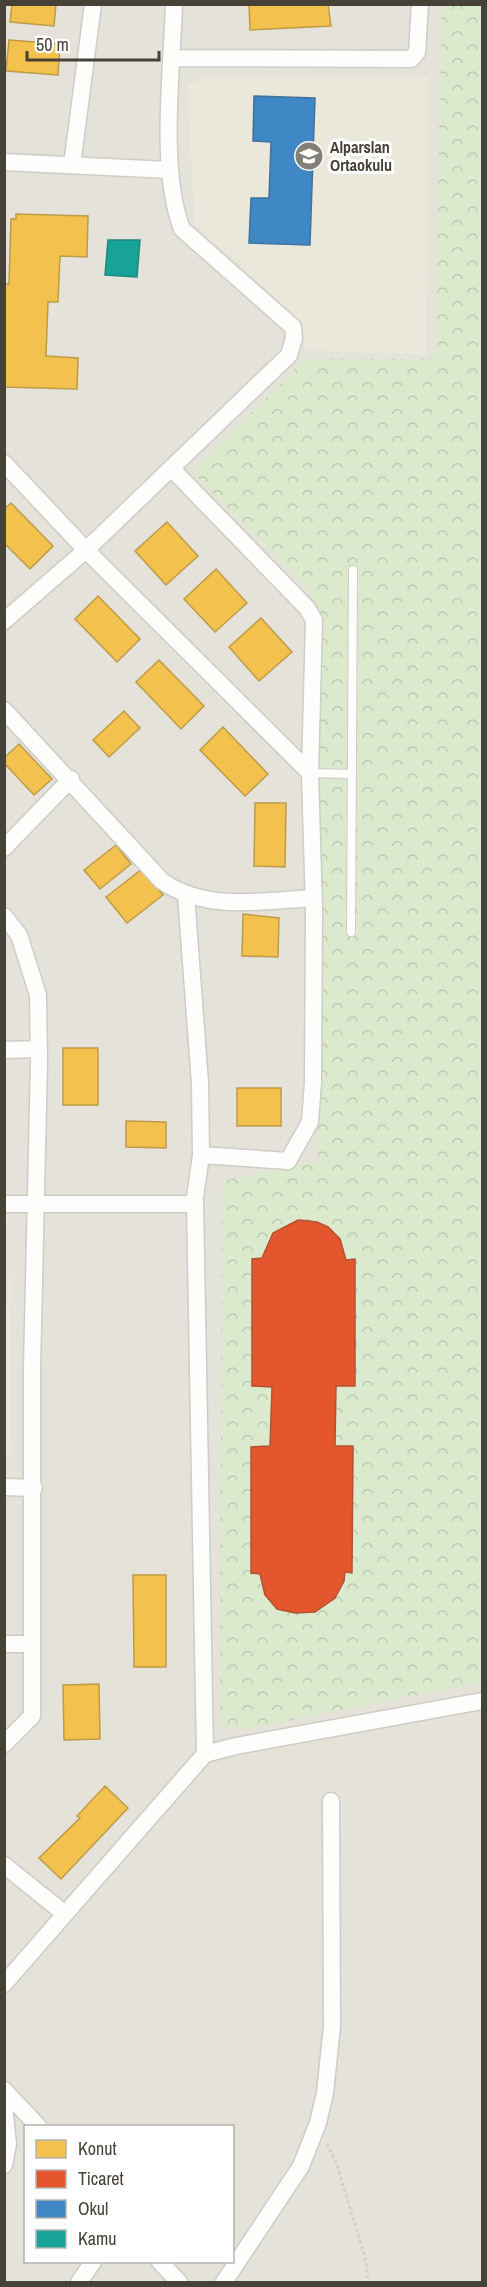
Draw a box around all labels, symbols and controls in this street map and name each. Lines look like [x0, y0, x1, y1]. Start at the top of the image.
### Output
scale bar [27, 24, 159, 62]
text: 50 m [36, 32, 69, 57]
place label: Alparslan Ortaokulu [330, 136, 392, 176]
school or university icon: Alparslan Ortaokulu [293, 140, 325, 172]
legend [24, 2125, 234, 2263]
text: Konut [78, 2136, 117, 2161]
text: Ticaret [78, 2166, 124, 2191]
text: Okul [78, 2196, 108, 2221]
text: Kamu [78, 2226, 117, 2251]

